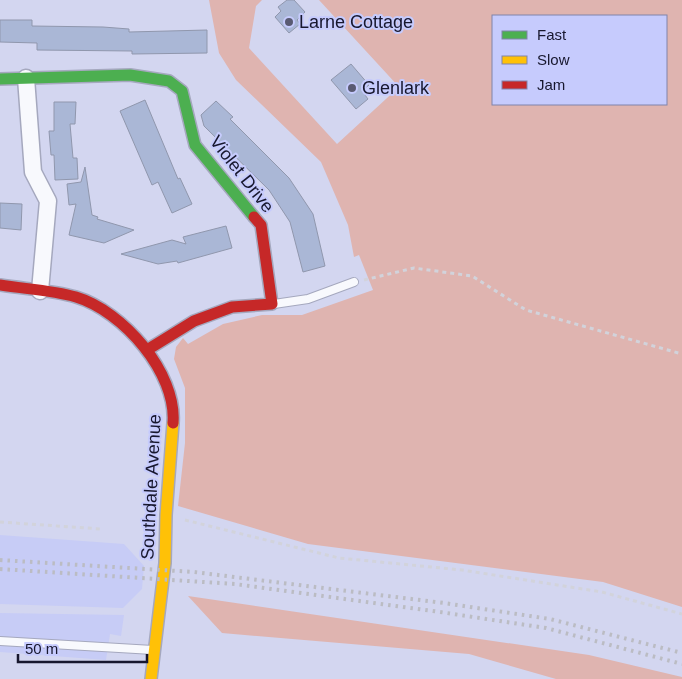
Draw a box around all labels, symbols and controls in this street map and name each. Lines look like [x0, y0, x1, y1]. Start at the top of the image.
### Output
place label: Larne Cottage [299, 12, 413, 32]
legend [492, 15, 667, 105]
marker: Larne Cottage [283, 16, 295, 28]
text: Fast [537, 26, 567, 43]
text: Slow [537, 51, 570, 68]
text: Jam [537, 76, 565, 93]
place label: Glenlark [362, 78, 430, 98]
marker: Glenlark [346, 82, 358, 94]
street label: Violet Drive [206, 132, 278, 216]
street label: Southdale Avenue [137, 414, 165, 560]
scale bar [18, 632, 146, 664]
text: 50 m [25, 640, 58, 657]

